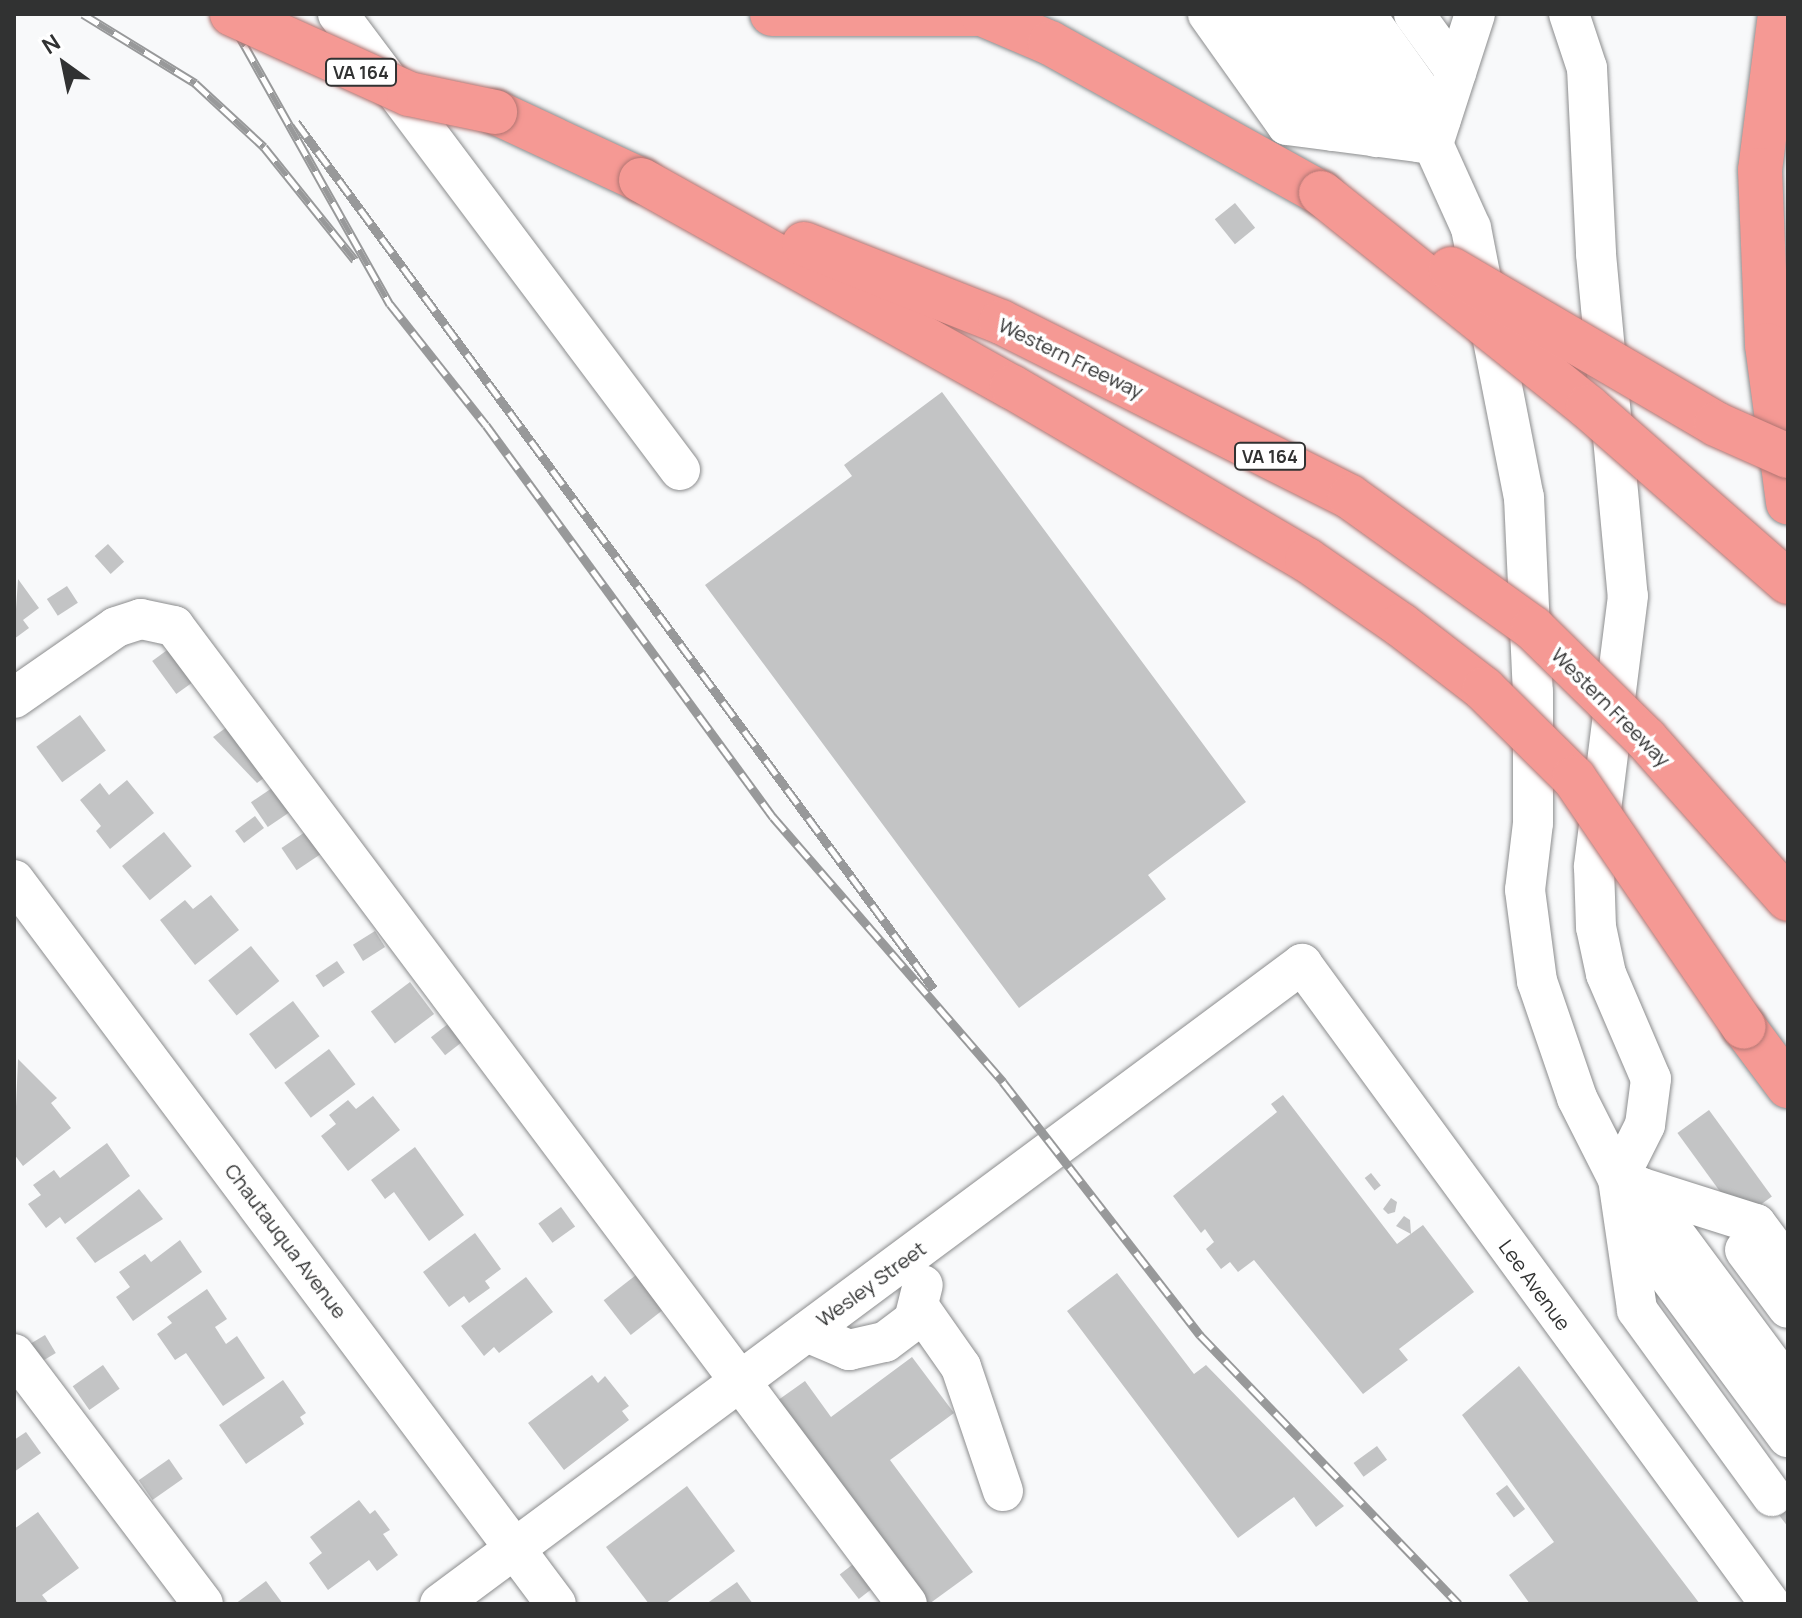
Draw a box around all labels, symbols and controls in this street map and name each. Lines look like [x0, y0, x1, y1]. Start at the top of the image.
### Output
north arrow [24, 24, 104, 104]
text: N [36, 27, 66, 61]
road number: VA 164 [325, 58, 397, 86]
street label: Western Freeway [995, 313, 1147, 403]
road number: VA 164 [1234, 442, 1306, 470]
street label: Western Freeway [1547, 643, 1675, 771]
street label: Chautauqua Avenue [220, 1159, 352, 1323]
street label: Lee Avenue [1494, 1235, 1576, 1335]
street label: Wesley Street [812, 1236, 930, 1332]

